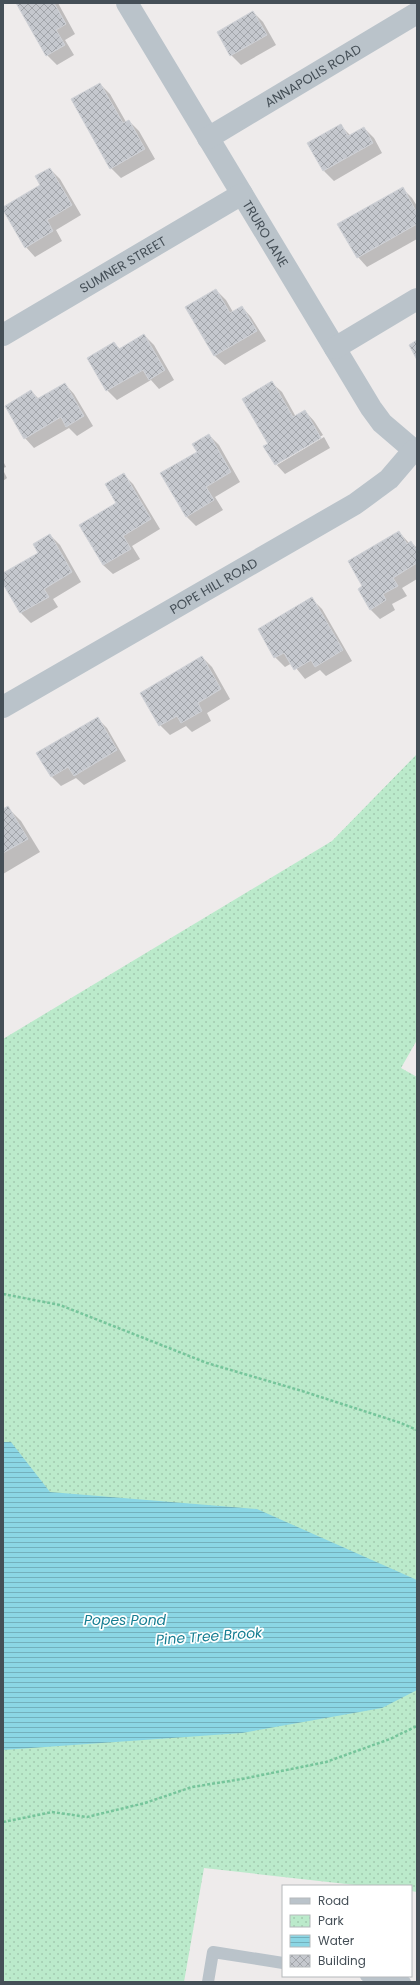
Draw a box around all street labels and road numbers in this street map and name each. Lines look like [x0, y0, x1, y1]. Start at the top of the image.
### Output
street label: ANNAPOLIS ROAD [261, 40, 365, 112]
street label: TRURO LANE [238, 196, 293, 271]
street label: SUMNER STREET [76, 232, 170, 298]
street label: POPE HILL ROAD [166, 553, 261, 619]

